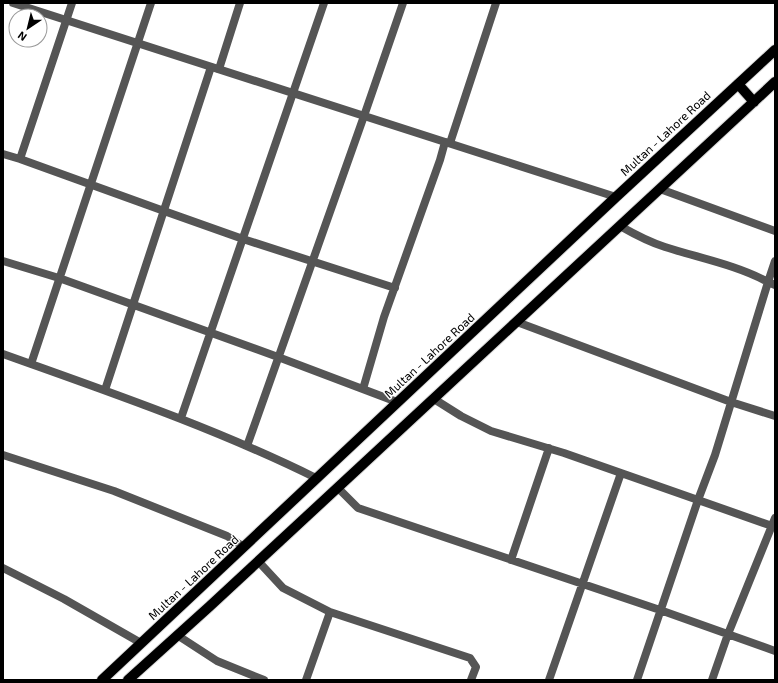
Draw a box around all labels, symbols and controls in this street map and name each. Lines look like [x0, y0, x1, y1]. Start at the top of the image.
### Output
north arrow [8, 8, 48, 48]
text: N [15, 29, 29, 44]
street label: Multan - Lahore Road [617, 88, 713, 178]
street label: Multan - Lahore Road [381, 310, 477, 400]
street label: Multan - Lahore Road [145, 532, 241, 622]

